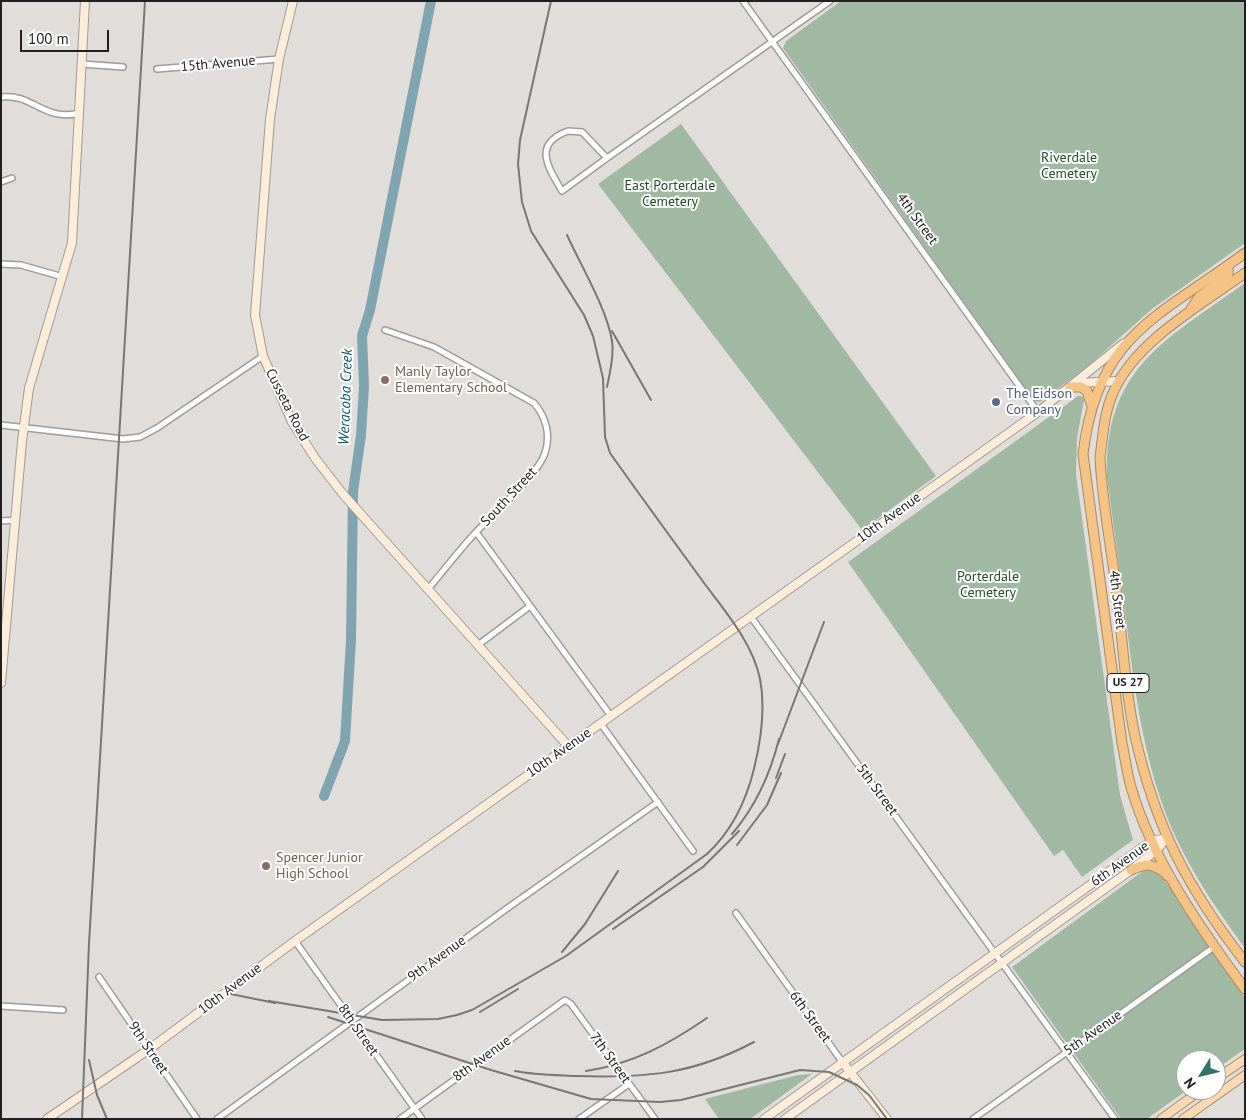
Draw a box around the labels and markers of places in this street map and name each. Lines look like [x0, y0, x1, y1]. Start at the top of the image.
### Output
place label: Manly Taylor Elementary School [395, 364, 507, 397]
marker: Manly Taylor Elementary School [379, 374, 391, 386]
place label: The Eidson Company [1006, 386, 1072, 418]
marker: The Eidson Company [990, 396, 1002, 408]
place label: Spencer Junior High School [276, 850, 363, 882]
marker: Spencer Junior High School [260, 860, 272, 872]

